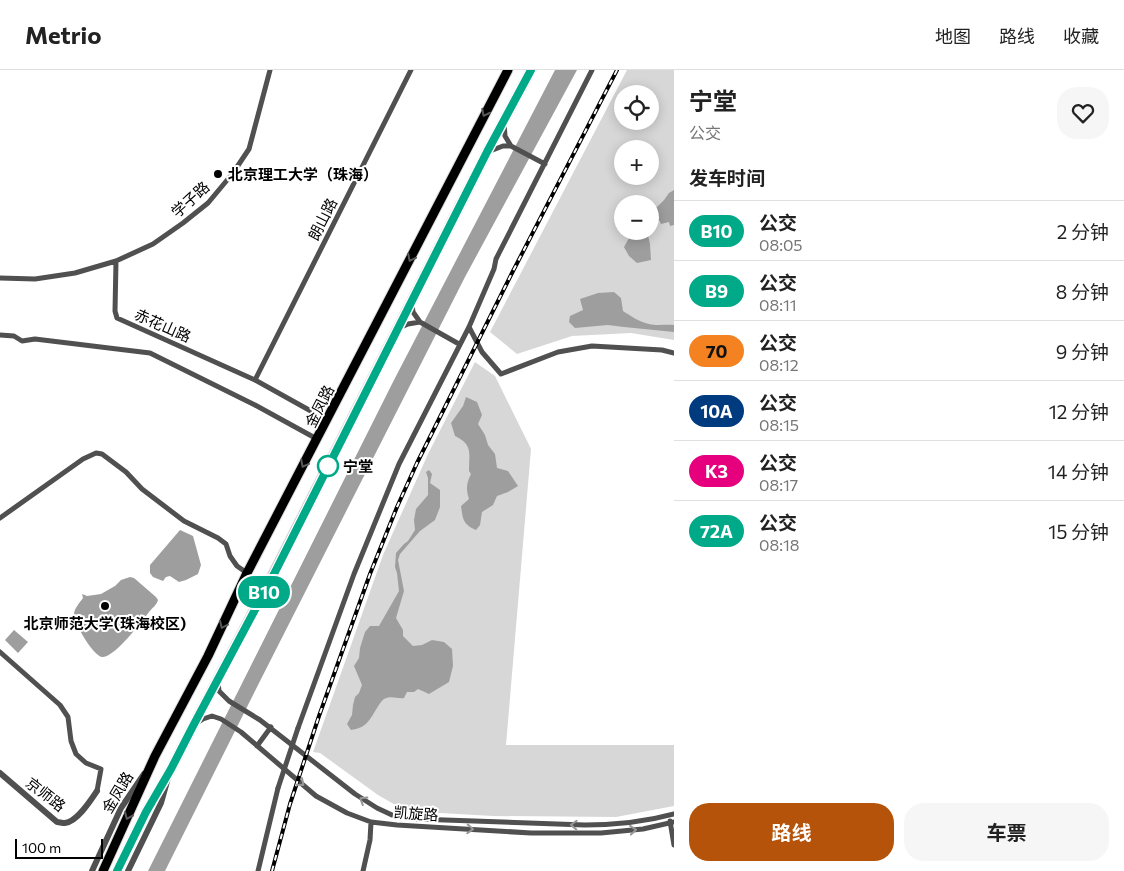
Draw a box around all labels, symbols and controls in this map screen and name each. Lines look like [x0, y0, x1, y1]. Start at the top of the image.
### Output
text: Metrio [25, 20, 102, 49]
text: 地图 [935, 25, 971, 47]
text: 路线 [999, 25, 1035, 47]
text: 收藏 [1063, 25, 1099, 47]
map controls [614, 85, 659, 240]
button: locate [614, 85, 659, 130]
text: 宁堂 [689, 86, 737, 115]
button: heart [1057, 87, 1109, 139]
one-way arrow [481, 108, 491, 117]
text: 公交 [689, 123, 721, 142]
button: + [614, 140, 659, 185]
place label: 北京理工大学（珠海） [228, 165, 378, 183]
text: 发车时间 [689, 166, 765, 189]
marker: 北京理工大学（珠海） [212, 168, 224, 180]
street label: 学子路 [167, 177, 213, 221]
street label: 朗山路 [304, 195, 340, 243]
button: − [614, 195, 659, 240]
text: 公交 [759, 211, 797, 234]
text: B10 [700, 220, 733, 242]
text: 2 分钟 [1057, 220, 1109, 243]
text: 08:05 [759, 235, 803, 254]
one-way arrow [407, 253, 417, 262]
text: 公交 [759, 271, 797, 294]
text: B9 [705, 280, 728, 302]
text: 8 分钟 [1056, 280, 1109, 303]
text: 08:11 [759, 295, 797, 314]
street label: 赤花山路 [132, 305, 194, 345]
text: 公交 [759, 331, 797, 354]
text: 70 [706, 340, 727, 362]
text: 9 分钟 [1056, 340, 1109, 363]
text: 08:12 [759, 355, 799, 374]
street label: 金凤路 [301, 382, 337, 430]
text: 公交 [759, 391, 797, 414]
text: 10A [700, 400, 733, 422]
text: 12 分钟 [1049, 400, 1109, 423]
text: 08:15 [759, 415, 799, 434]
text: 公交 [759, 451, 797, 474]
marker: 宁堂 [317, 455, 339, 477]
place label: 宁堂 [343, 457, 373, 475]
one-way arrow [300, 459, 310, 468]
text: K3 [705, 460, 728, 482]
text: 14 分钟 [1048, 460, 1109, 483]
text: 08:17 [759, 475, 798, 494]
text: 公交 [759, 511, 797, 534]
text: 72A [700, 520, 733, 542]
text: 15 分钟 [1048, 520, 1109, 543]
text: 08:18 [759, 535, 799, 554]
line badge: B10 [235, 576, 293, 608]
text: B10 [248, 581, 280, 603]
marker: 北京师范大学(珠海校区) [99, 600, 111, 612]
place label: 北京师范大学(珠海校区) [24, 614, 186, 632]
one-way arrow [219, 620, 229, 629]
street label: 金凤路 [98, 768, 136, 816]
street label: 京师路 [23, 773, 69, 815]
one-way arrow [296, 777, 305, 786]
one-way arrow [360, 796, 369, 806]
street label: 凯旋路 [393, 802, 439, 824]
button: 路线 [689, 803, 894, 861]
button: 车票 [904, 803, 1109, 861]
one-way arrow [124, 811, 134, 820]
one-way arrow [569, 819, 577, 830]
one-way arrow [467, 824, 475, 835]
one-way arrow [629, 825, 637, 836]
scale bar [15, 836, 102, 859]
text: 100 m [22, 839, 61, 856]

